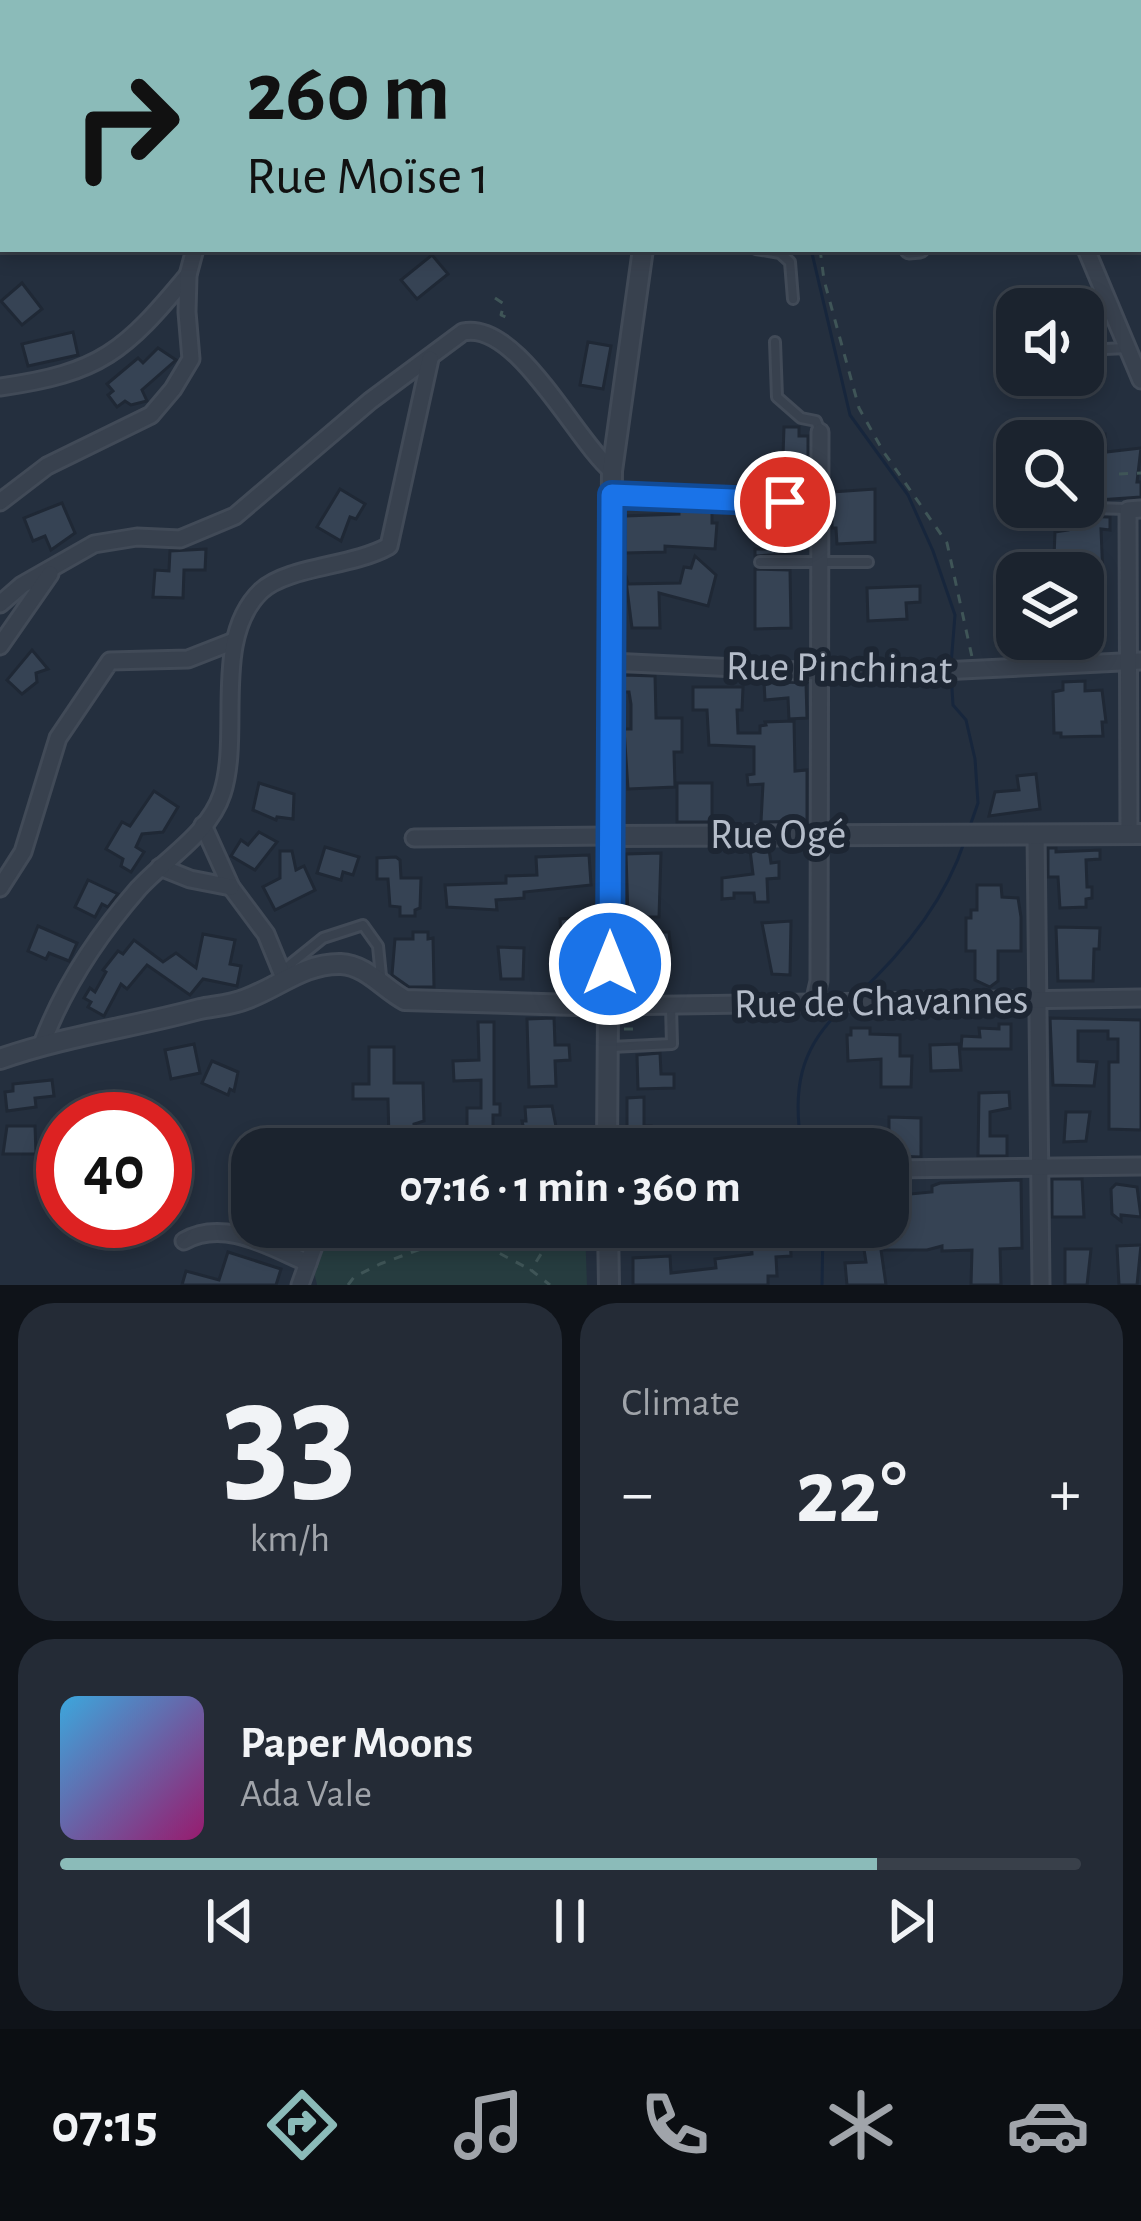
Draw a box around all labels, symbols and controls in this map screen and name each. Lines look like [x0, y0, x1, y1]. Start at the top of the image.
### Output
icon: right [48, 48, 204, 204]
text: 260 m [246, 52, 450, 136]
text: Rue Moïse 1 [246, 150, 490, 204]
map controls [996, 288, 1104, 660]
button: sound [996, 288, 1104, 396]
button: search [996, 420, 1104, 528]
pin [734, 451, 836, 553]
icon: arrive [752, 469, 818, 535]
button: layers [996, 552, 1104, 660]
street label: Rue Pinchinat [725, 645, 953, 691]
street label: Rue Ogé [710, 814, 846, 856]
position arrow [547, 901, 673, 1027]
street label: Rue de Chavannes [733, 978, 1029, 1026]
speed limit sign: 40 [36, 1092, 192, 1248]
text: 07:16 · 1 min · 360 m [399, 1165, 741, 1210]
text: 33 [223, 1360, 357, 1516]
text: Climate [622, 1384, 740, 1423]
text: 22° [796, 1449, 907, 1539]
text: − [622, 1461, 653, 1527]
text: + [1049, 1461, 1081, 1527]
text: km/h [250, 1520, 330, 1559]
text: Paper Moons [240, 1721, 473, 1766]
text: Ada Vale [240, 1775, 372, 1814]
icon: previous [197, 1888, 263, 1954]
icon: pause [537, 1888, 603, 1954]
icon: next [878, 1888, 944, 1954]
icon: directions [260, 2083, 344, 2167]
icon: music [447, 2083, 531, 2167]
icon: phone [633, 2083, 717, 2167]
icon: climate [819, 2083, 903, 2167]
icon: car [1006, 2083, 1090, 2167]
text: 07:15 [51, 2098, 158, 2152]

